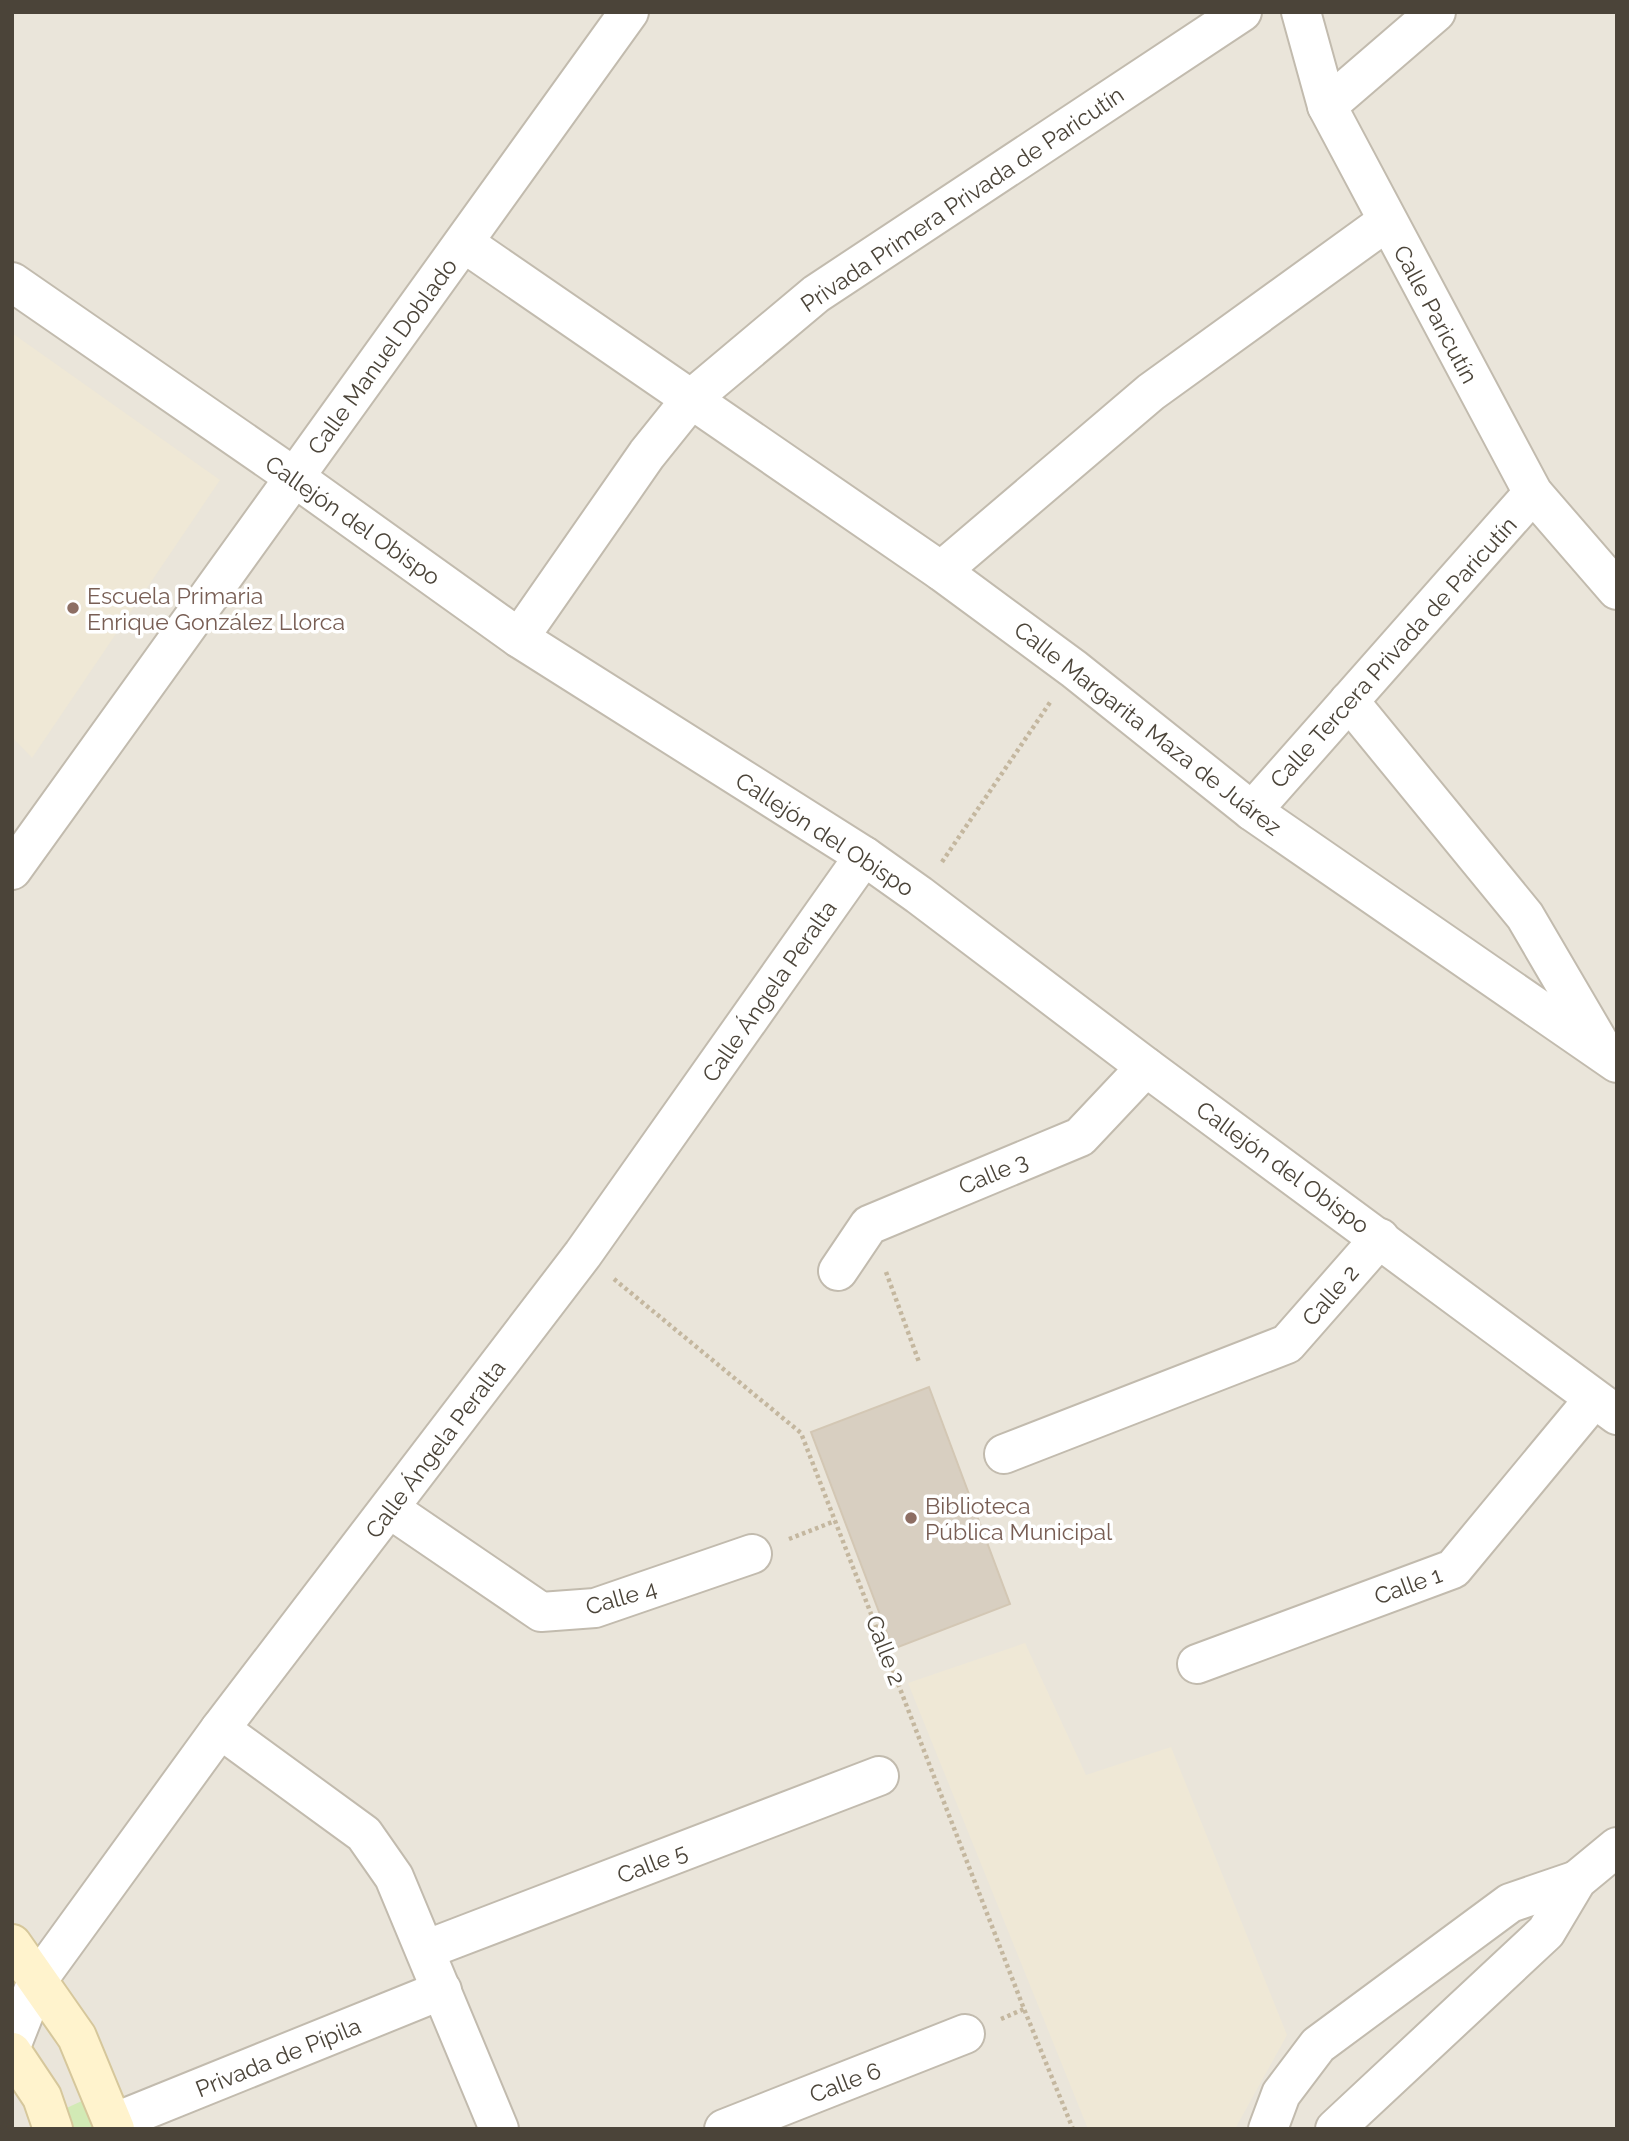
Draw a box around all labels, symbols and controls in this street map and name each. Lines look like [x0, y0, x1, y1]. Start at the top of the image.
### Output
street label: Privada Primera Privada de Paricutín [795, 81, 1129, 317]
street label: Calle Paricutín [1388, 240, 1484, 388]
street label: Calle Manuel Doblado [302, 253, 462, 459]
street label: Callejón del Obispo [260, 450, 446, 590]
street label: Calle Tercera Privada de Paricutín [1264, 511, 1522, 793]
place label: Escuela Primaria Enrique González Llorca [87, 582, 345, 635]
marker: Escuela Primaria Enrique González Llorca [65, 600, 81, 616]
street label: Calle Margarita Maza de Juárez [1009, 615, 1287, 841]
street label: Callejón del Obispo [731, 766, 919, 902]
street label: Calle Ángela Peralta [696, 895, 842, 1087]
street label: Callejón del Obispo [1191, 1095, 1375, 1239]
street label: Calle 3 [954, 1146, 1032, 1200]
street label: Calle 2 [1296, 1259, 1364, 1331]
street label: Calle Ángela Peralta [359, 1355, 511, 1543]
place label: Biblioteca Pública Municipal [925, 1492, 1113, 1545]
marker: Biblioteca Pública Municipal [903, 1510, 919, 1526]
street label: Calle 1 [1370, 1560, 1446, 1610]
street label: Calle 4 [582, 1574, 660, 1620]
street label: Calle 2 [860, 1611, 912, 1689]
street label: Calle 5 [613, 1837, 691, 1889]
street label: Privada de Pípila [192, 2012, 364, 2102]
street label: Calle 6 [806, 2056, 884, 2108]

